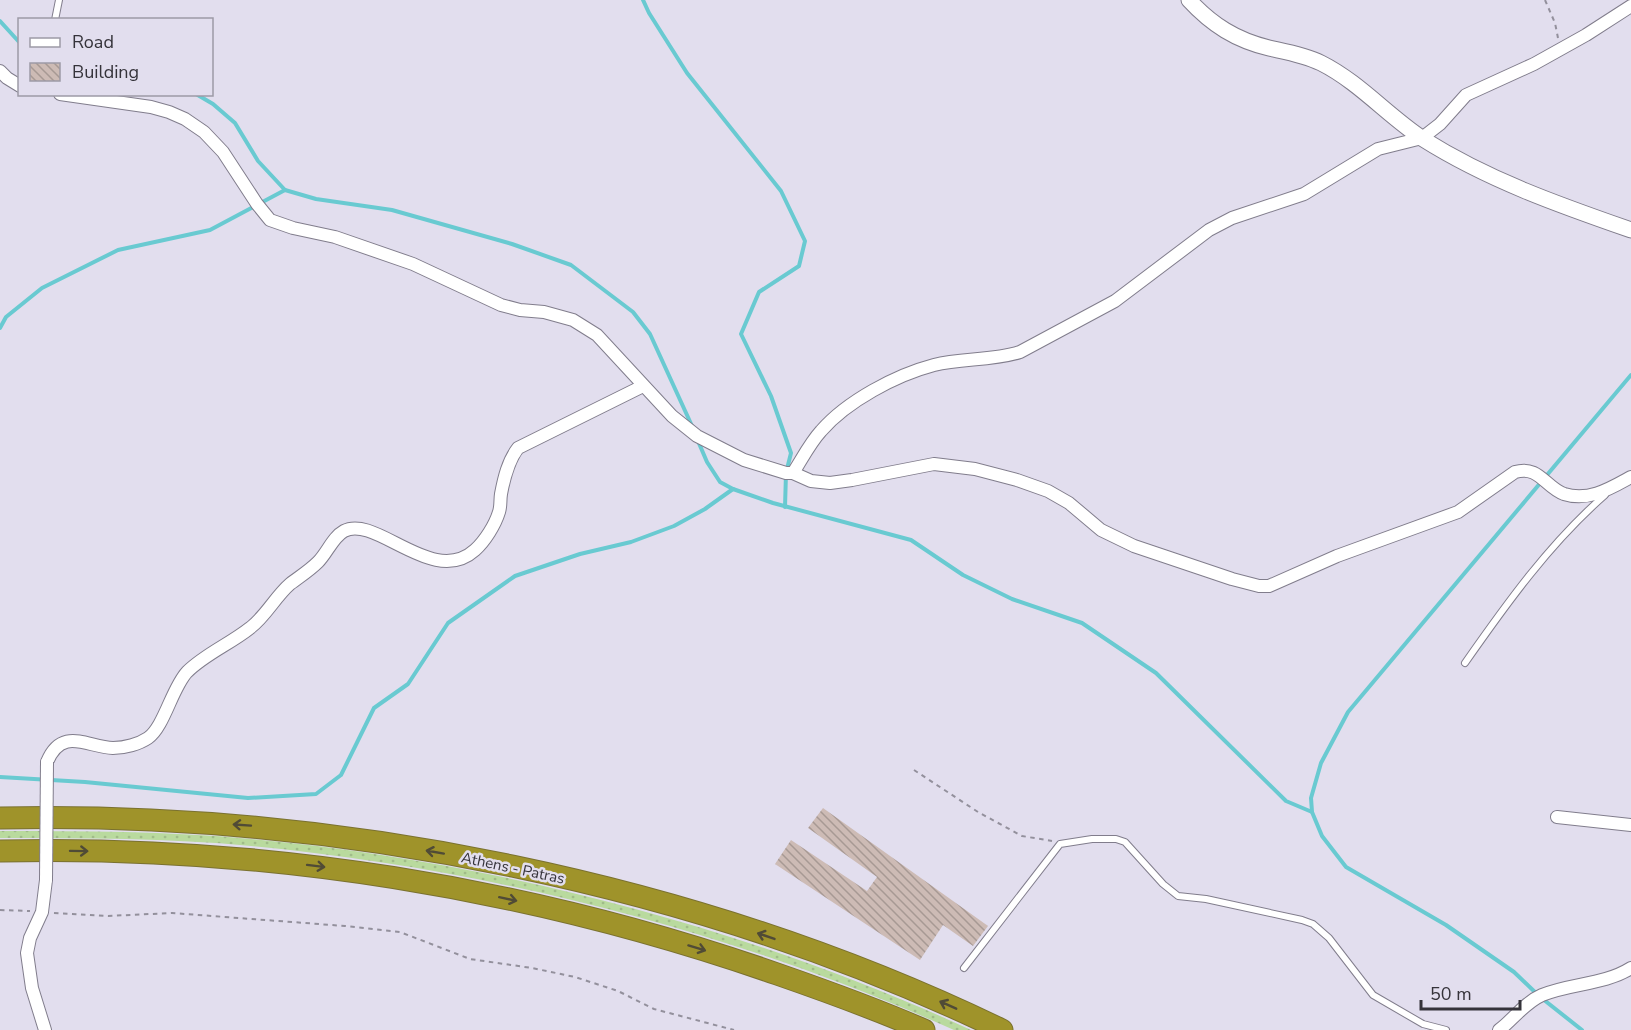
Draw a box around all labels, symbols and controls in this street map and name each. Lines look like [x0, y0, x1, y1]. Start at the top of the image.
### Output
legend [18, 18, 213, 96]
text: Road [72, 30, 114, 54]
text: Building [72, 60, 139, 84]
one-way arrow [233, 819, 253, 830]
one-way arrow [69, 845, 89, 857]
one-way arrow [426, 846, 446, 857]
street label: Athens - Patras [460, 847, 566, 889]
one-way arrow [305, 861, 325, 872]
one-way arrow [498, 894, 517, 905]
one-way arrow [757, 929, 776, 940]
one-way arrow [687, 943, 706, 954]
scale bar [1421, 973, 1520, 1011]
text: 50 m [1430, 982, 1472, 1006]
one-way arrow [940, 999, 958, 1011]

